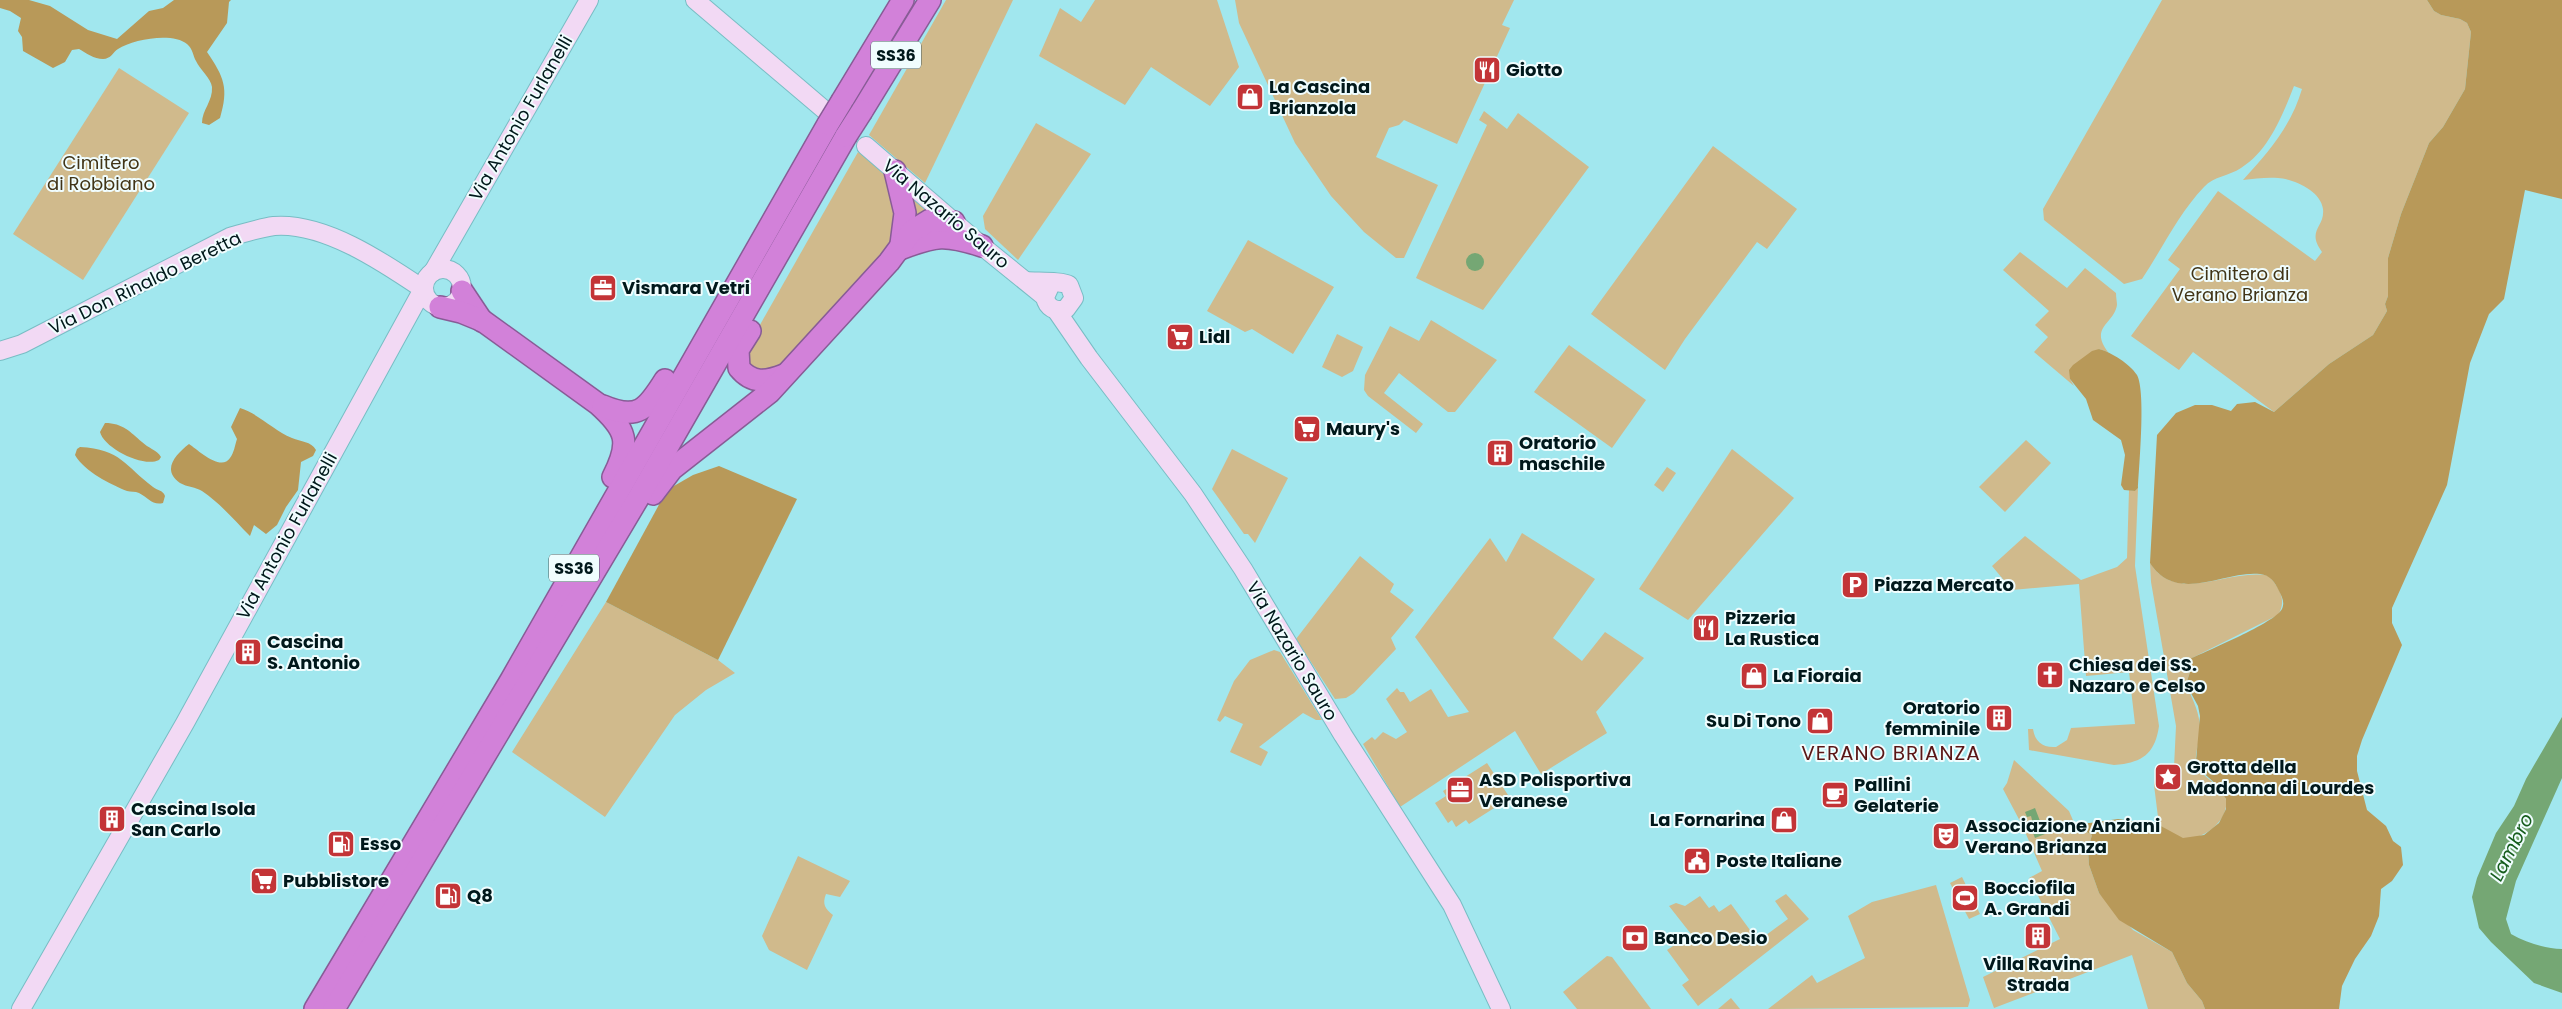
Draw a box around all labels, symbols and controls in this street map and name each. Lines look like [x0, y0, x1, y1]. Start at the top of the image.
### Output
street label: Via Antonio Furlanelli [463, 30, 578, 205]
road number: SS36 [871, 42, 921, 68]
restaurant icon: Giotto [1472, 55, 1502, 85]
place label: Giotto [1506, 57, 1563, 82]
place label: La Cascina Brianzola [1269, 74, 1370, 120]
shop icon: La Cascina Brianzola [1235, 82, 1265, 112]
park label: Cimitero di Robbiano [47, 150, 155, 196]
street label: Via Nazario Sauro [877, 153, 1015, 274]
street label: Via Don Rinaldo Beretta [44, 225, 245, 340]
park label: Cimitero di Verano Brianza [2172, 261, 2308, 307]
office icon: Vismara Vetri [588, 273, 618, 303]
place label: Vismara Vetri [622, 275, 750, 300]
supermarket icon: Lidl [1165, 322, 1195, 352]
place label: Lidl [1199, 324, 1230, 349]
supermarket icon: Maury's [1292, 414, 1322, 444]
place label: Maury's [1326, 416, 1400, 441]
place label: Oratorio maschile [1519, 430, 1605, 476]
building icon: Oratorio maschile [1485, 438, 1515, 468]
street label: Via Antonio Furlanelli [230, 448, 343, 624]
road number: SS36 [549, 554, 599, 582]
parking icon: Piazza Mercato [1840, 570, 1870, 600]
place label: Piazza Mercato [1874, 572, 2014, 597]
street label: Via Nazario Sauro [1241, 576, 1344, 725]
place label: Pizzeria La Rustica [1725, 605, 1819, 651]
restaurant icon: Pizzeria La Rustica [1691, 613, 1721, 643]
place label: Cascina S. Antonio [267, 629, 360, 675]
building icon: Cascina S. Antonio [233, 637, 263, 667]
place label: Chiesa dei SS. Nazaro e Celso [2069, 652, 2205, 698]
church icon: Chiesa dei SS. Nazaro e Celso [2035, 660, 2065, 690]
shop icon: La Fioraia [1739, 661, 1769, 691]
place label: La Fioraia [1773, 663, 1862, 688]
place label: Oratorio femminile [1885, 695, 1980, 741]
building icon: Oratorio femminile [1984, 703, 2014, 733]
shop icon: Su Di Tono [1805, 706, 1835, 736]
place label: Su Di Tono [1706, 708, 1801, 733]
district label: VERANO BRIANZA [1801, 739, 1981, 767]
place label: Grotta della Madonna di Lourdes [2187, 754, 2374, 800]
place icon: Grotta della Madonna di Lourdes [2153, 762, 2183, 792]
place label: ASD Polisportiva Veranese [1479, 767, 1631, 813]
place label: Pallini Gelaterie [1854, 772, 1939, 818]
office icon: ASD Polisportiva Veranese [1445, 775, 1475, 805]
cafe icon: Pallini Gelaterie [1820, 780, 1850, 810]
place label: Cascina Isola San Carlo [131, 796, 256, 842]
building icon: Cascina Isola San Carlo [97, 804, 127, 834]
shop icon: La Fornarina [1769, 805, 1799, 835]
place label: La Fornarina [1650, 807, 1765, 832]
water label: Lambro [2483, 809, 2540, 886]
place label: Associazione Anziani Verano Brianza [1965, 813, 2160, 859]
theatre icon: Associazione Anziani Verano Brianza [1931, 821, 1961, 851]
fuel station icon: Esso [326, 829, 356, 859]
place label: Esso [360, 831, 401, 856]
public building icon: Poste Italiane [1682, 846, 1712, 876]
place label: Poste Italiane [1716, 848, 1842, 873]
supermarket icon: Pubblistore [249, 866, 279, 896]
place label: Pubblistore [283, 868, 389, 893]
place label: Bocciofila A. Grandi [1984, 875, 2075, 921]
fuel station icon: Q8 [433, 881, 463, 911]
place label: Q8 [467, 883, 493, 908]
sports icon: Bocciofila A. Grandi [1950, 883, 1980, 913]
building icon: Villa Ravina Strada [2023, 921, 2053, 951]
bank icon: Banco Desio [1620, 923, 1650, 953]
place label: Banco Desio [1654, 925, 1767, 950]
place label: Villa Ravina Strada [1983, 951, 2093, 997]

